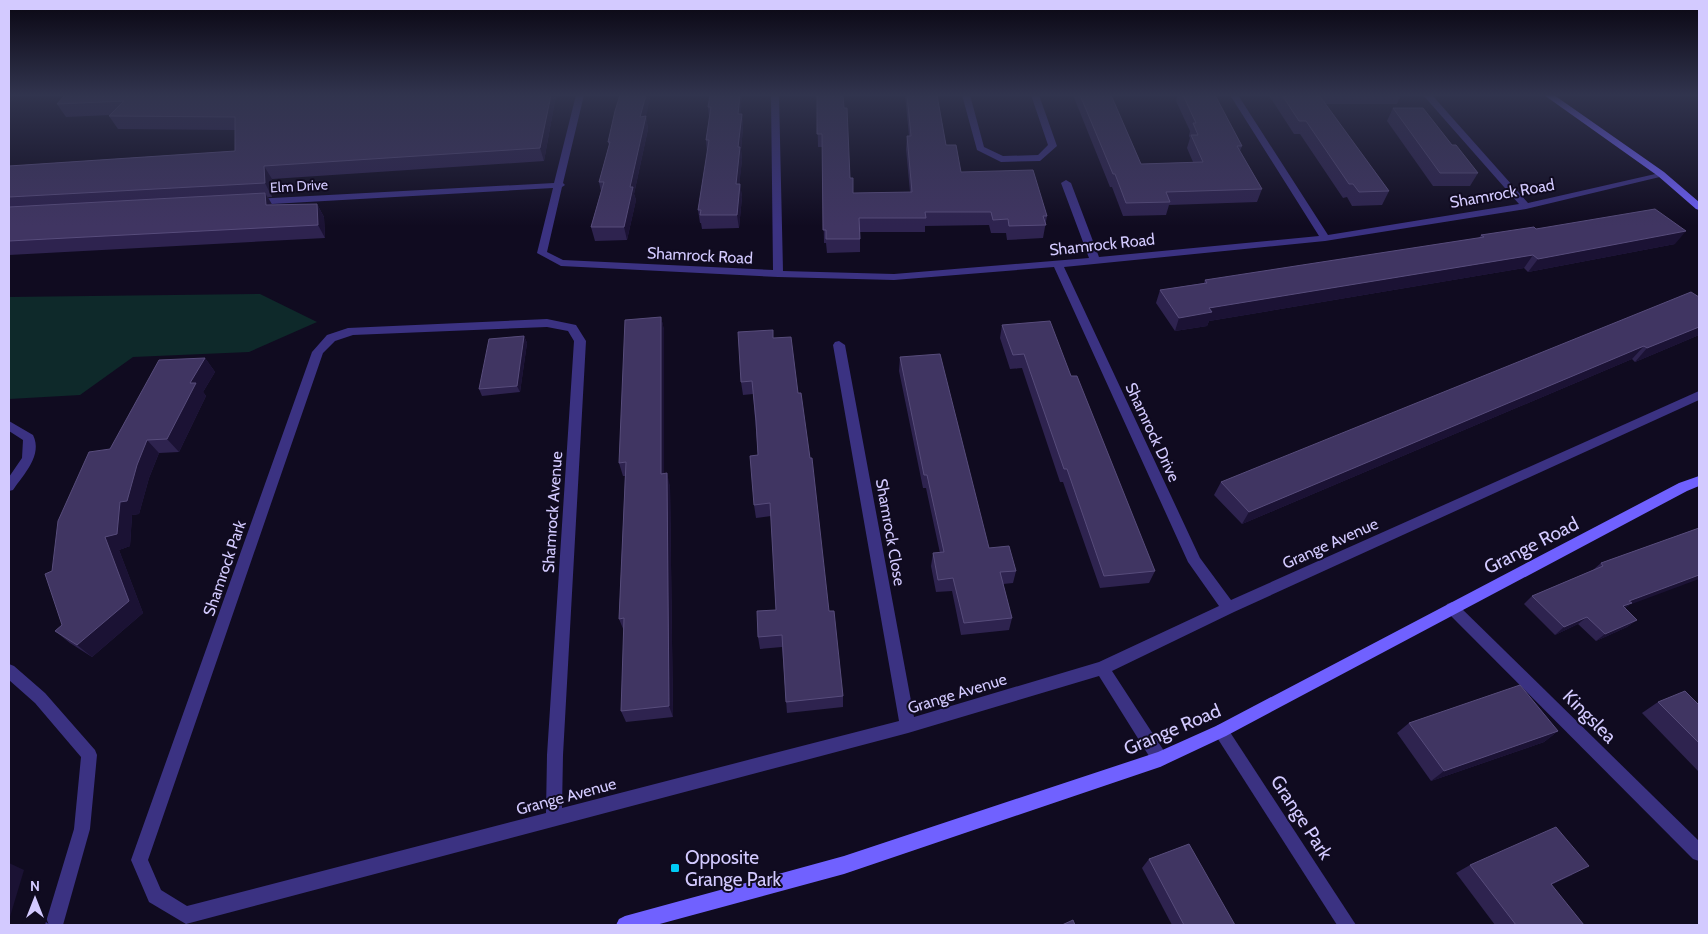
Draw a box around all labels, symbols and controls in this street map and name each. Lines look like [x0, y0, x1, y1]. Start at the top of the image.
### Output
street label: Elm Drive [270, 175, 328, 197]
street label: Shamrock Road [1448, 175, 1556, 212]
street label: Shamrock Road [1048, 230, 1156, 259]
street label: Shamrock Road [647, 243, 753, 268]
street label: Shamrock Drive [1121, 380, 1184, 485]
street label: Shamrock Avenue [539, 450, 566, 574]
street label: Shamrock Close [872, 477, 909, 587]
street label: Grange Road [1480, 512, 1582, 579]
street label: Grange Avenue [1279, 514, 1381, 573]
street label: Shamrock Park [199, 517, 250, 619]
street label: Grange Avenue [905, 669, 1009, 718]
street label: Kingslea [1558, 685, 1621, 748]
street label: Grange Road [1120, 699, 1224, 760]
street label: Grange Park [1266, 771, 1338, 864]
street label: Grange Avenue [514, 774, 618, 819]
place label: Opposite Grange Park [685, 846, 781, 891]
marker: Opposite Grange Park [669, 862, 681, 874]
north arrow [10, 874, 60, 924]
text: N [30, 877, 40, 895]

